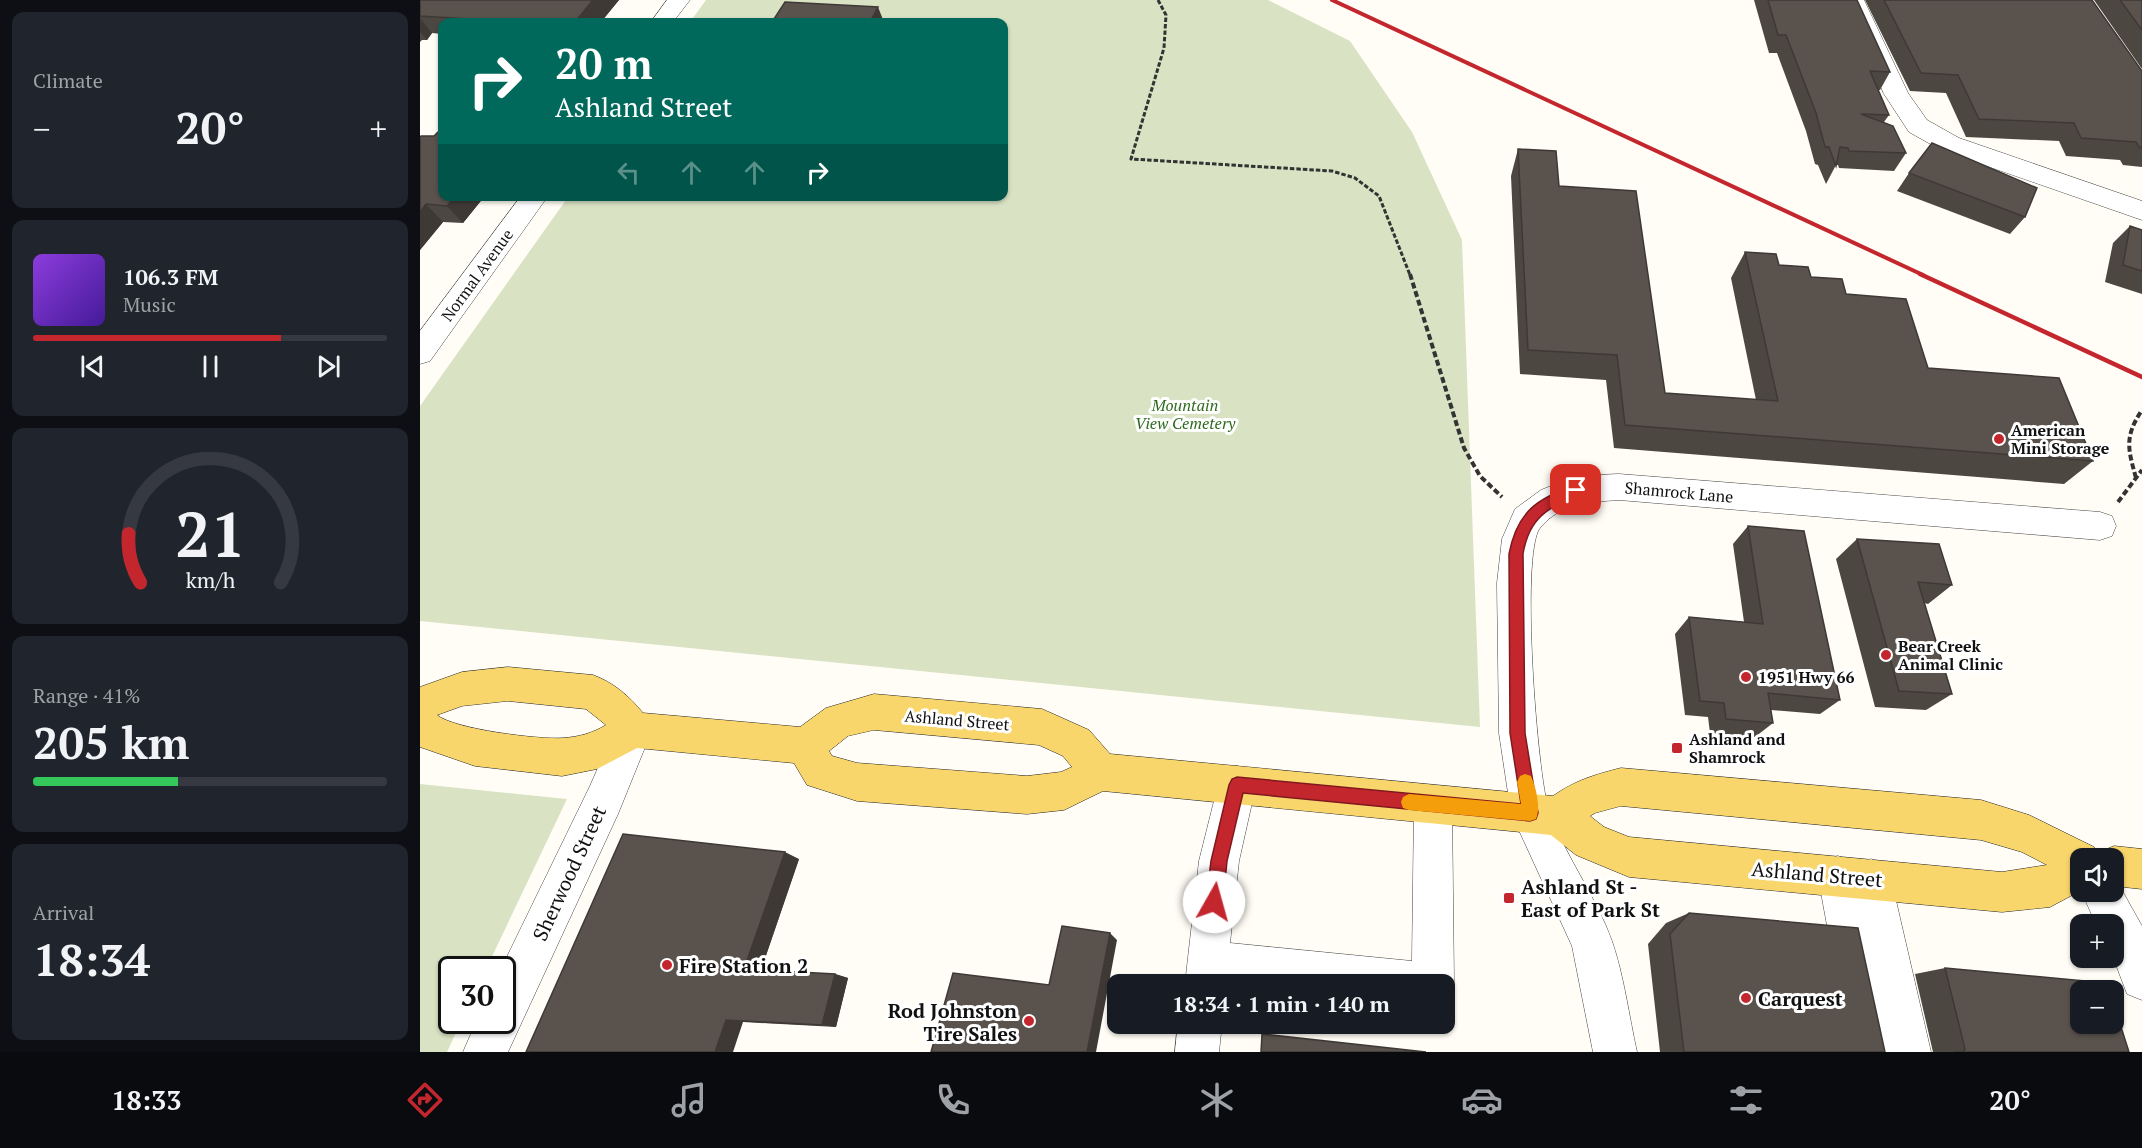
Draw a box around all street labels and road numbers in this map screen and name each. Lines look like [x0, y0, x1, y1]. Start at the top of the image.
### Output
street label: Normal Avenue [436, 224, 518, 326]
street label: Shamrock Lane [1624, 476, 1734, 508]
street label: Ashland Street [904, 704, 1010, 736]
street label: Sherwood Street [526, 801, 612, 945]
street label: Ashland Street [1750, 855, 1884, 893]

